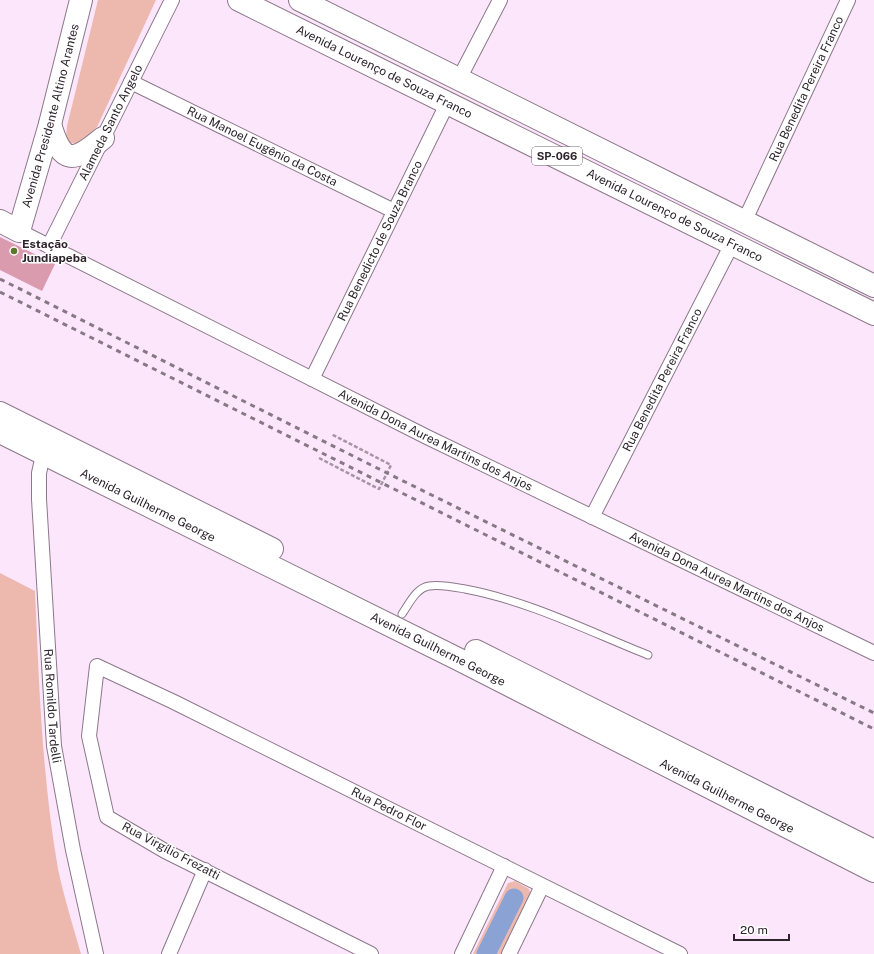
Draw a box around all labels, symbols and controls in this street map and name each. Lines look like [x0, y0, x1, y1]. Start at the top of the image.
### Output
street label: Rua Benedita Pereira Franco [766, 14, 847, 164]
street label: Avenida Presidente Altino Arantes [19, 22, 82, 209]
street label: Avenida Lourenço de Souza Franco [294, 22, 475, 121]
street label: Alameda Santo Angelo [76, 62, 146, 183]
street label: Rua Manoel Eugênio da Costa [185, 104, 340, 189]
road number: SP-066 [532, 147, 582, 165]
street label: Rua Benedicto de Souza Branco [335, 158, 425, 323]
street label: Avenida Lourenço de Souza Franco [584, 166, 765, 265]
place label: Estação Jundiapeba [22, 237, 87, 265]
marker: Estação Jundiapeba [9, 246, 19, 256]
street label: Rua Benedita Pereira Franco [620, 306, 705, 454]
street label: Avenida Dona Aurea Martins dos Anjos [336, 386, 535, 494]
street label: Avenida Guilherme George [78, 466, 218, 545]
street label: Avenida Dona Aurea Martins dos Anjos [627, 529, 826, 635]
street label: Avenida Guilherme George [368, 610, 508, 689]
street label: Rua Romildo Tardelli [41, 648, 64, 764]
street label: Avenida Guilherme George [657, 756, 797, 836]
street label: Rua Pedro Flor [349, 784, 429, 834]
street label: Rua Virgílio Frezatti [120, 819, 222, 883]
scale bar [734, 916, 789, 942]
text: 20 m [740, 923, 768, 937]

